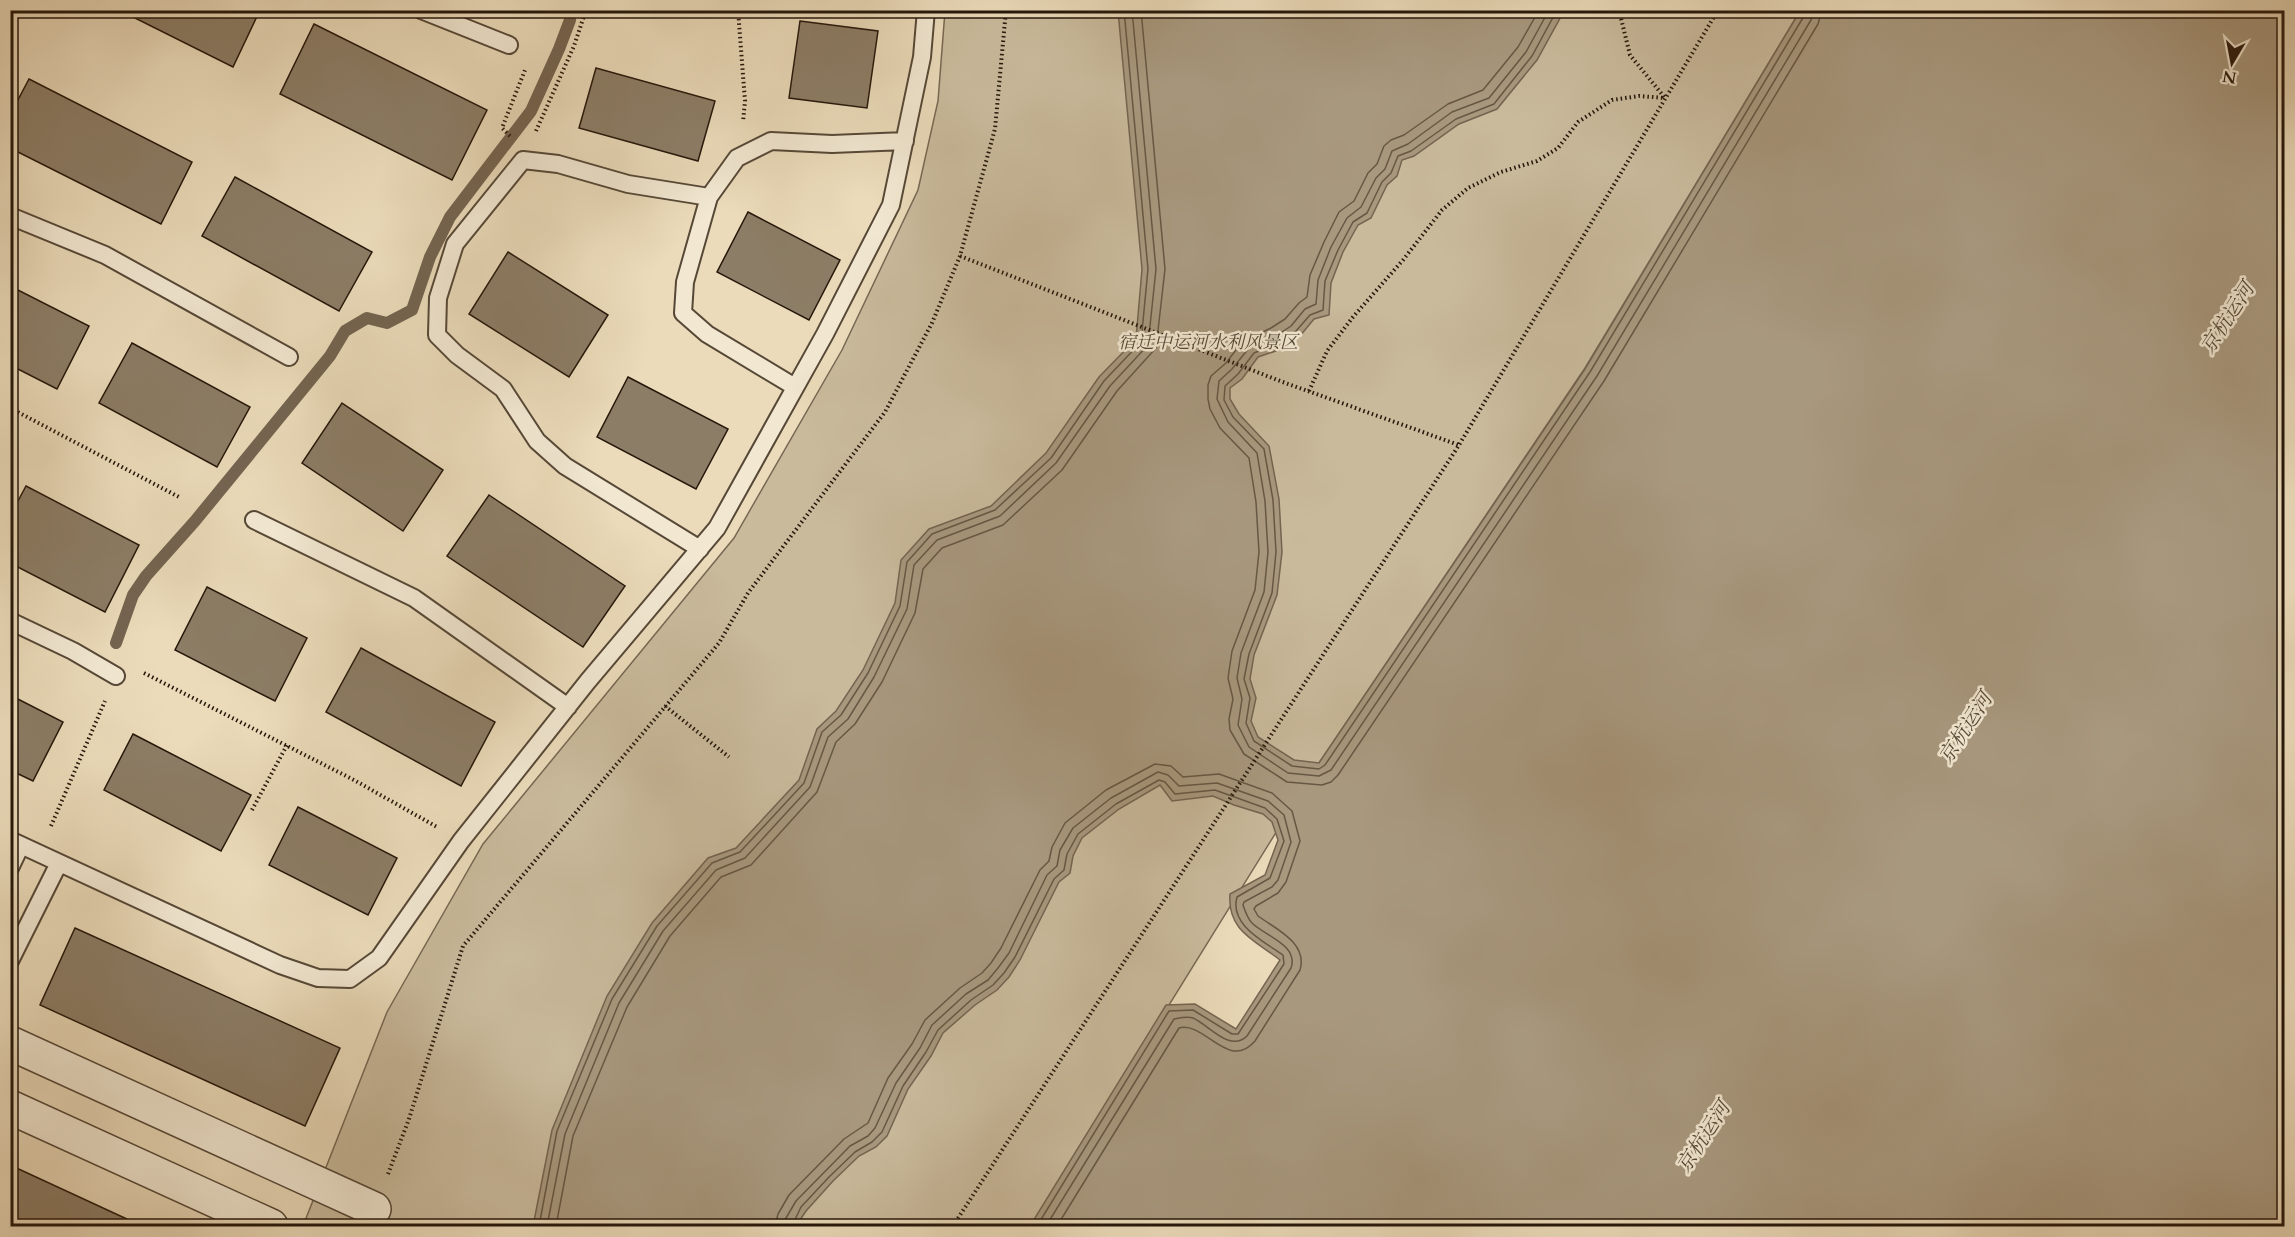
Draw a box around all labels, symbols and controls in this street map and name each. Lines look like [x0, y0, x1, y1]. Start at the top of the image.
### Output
north arrow [2202, 33, 2262, 93]
text: N [2221, 65, 2238, 89]
water label: 京杭运河 [2194, 275, 2262, 359]
park label: 宿迁中运河水利风景区 [1118, 330, 1300, 355]
water label: 京杭运河 [1932, 685, 2000, 769]
water label: 京杭运河 [1670, 1094, 1738, 1178]

